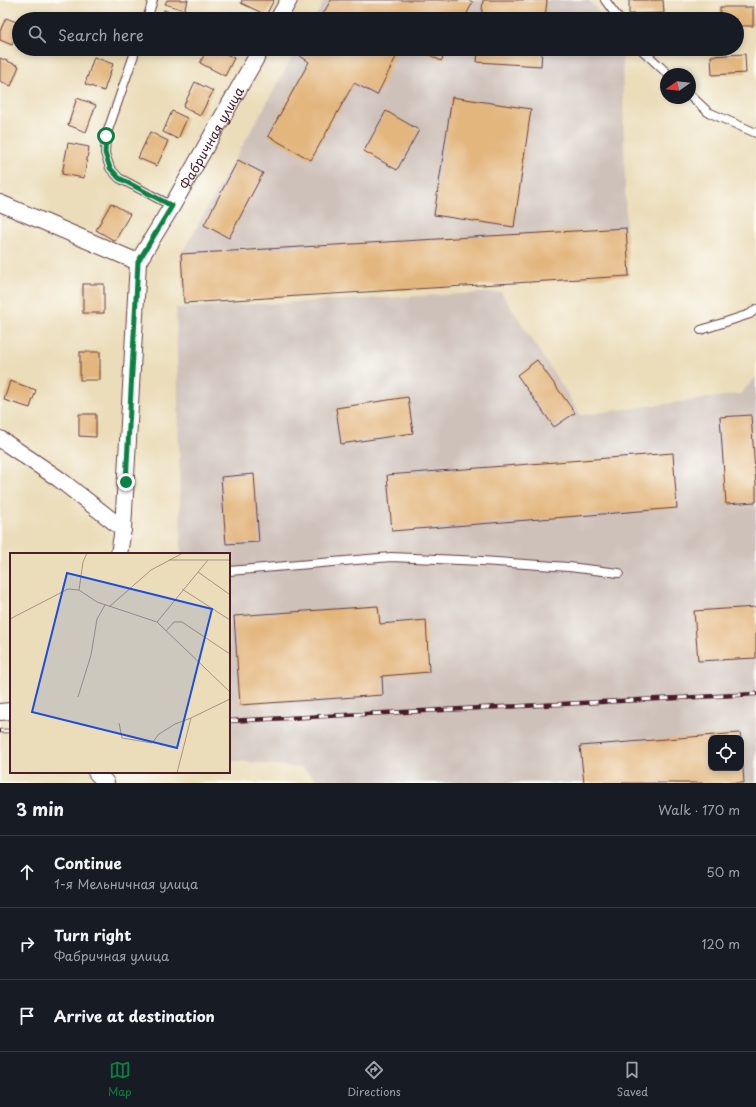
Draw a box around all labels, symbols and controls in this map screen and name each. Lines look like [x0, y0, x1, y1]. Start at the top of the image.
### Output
search box [12, 12, 744, 56]
icon: search [26, 23, 48, 45]
text: Search here [58, 23, 144, 46]
north arrow [660, 68, 696, 104]
street label: Фабричная улица [174, 82, 248, 192]
route start [97, 127, 115, 145]
route end [117, 473, 135, 491]
inset map [10, 553, 230, 773]
map controls [708, 735, 744, 771]
button: locate [708, 735, 744, 771]
text: 3 min [16, 796, 64, 822]
text: Walk · 170 m [658, 800, 740, 819]
text: Continue [54, 851, 122, 874]
icon: ahead [16, 861, 38, 883]
text: 50 m [706, 862, 740, 881]
text: 1-я Мельничная улица [54, 874, 198, 893]
text: Turn right [54, 923, 131, 946]
icon: right [16, 933, 38, 955]
text: 120 m [701, 934, 740, 953]
text: Фабричная улица [54, 946, 169, 965]
text: Arrive at destination [54, 1004, 215, 1027]
icon: arrive [16, 1005, 38, 1027]
tab: Map [108, 1059, 131, 1100]
tab: Directions [347, 1059, 401, 1100]
tab: Saved [617, 1059, 648, 1100]

